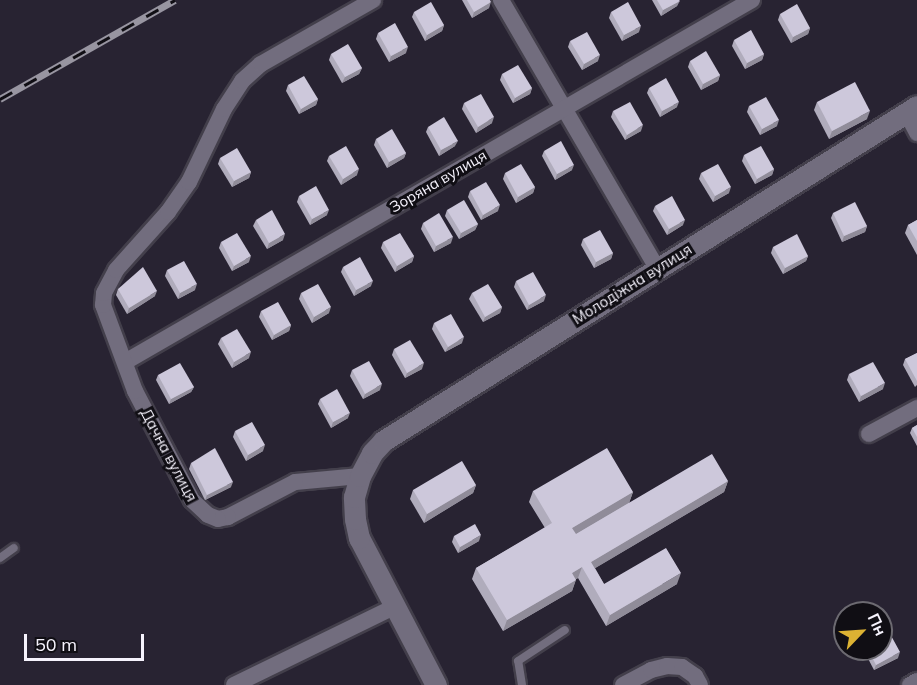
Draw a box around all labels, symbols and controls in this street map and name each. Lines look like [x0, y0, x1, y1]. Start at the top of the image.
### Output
street label: Зоряна вулиця [386, 146, 490, 216]
street label: Молодіжна вулиця [569, 240, 695, 328]
street label: Дачна вулиця [137, 405, 201, 505]
north arrow [833, 601, 893, 661]
text: Пн [864, 610, 891, 639]
scale bar [27, 622, 147, 660]
text: 50 m [35, 633, 77, 656]

